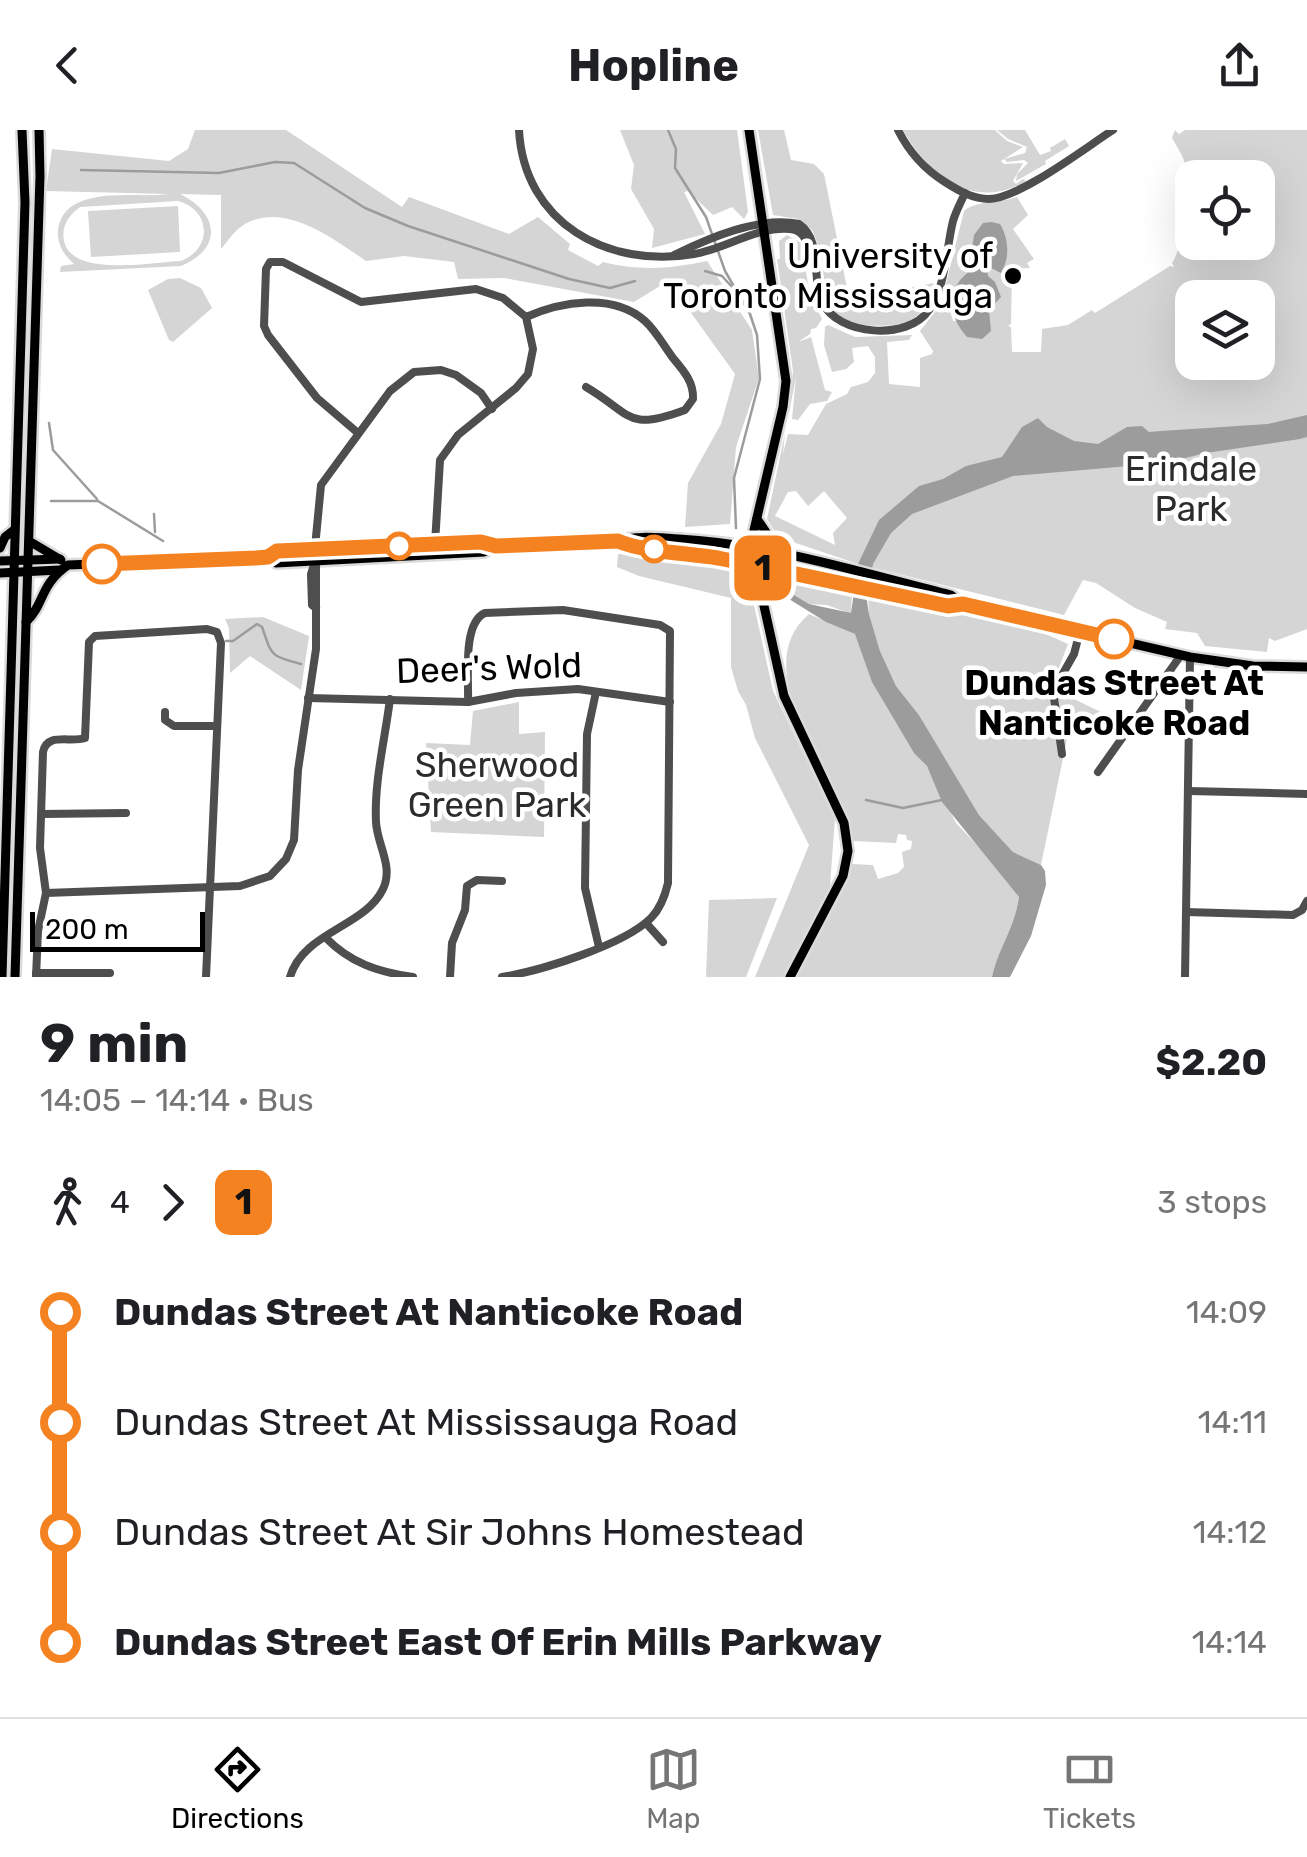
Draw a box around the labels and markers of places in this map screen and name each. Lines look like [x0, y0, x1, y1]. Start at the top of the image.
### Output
place label: University of Toronto Mississauga [663, 235, 994, 317]
marker: University of Toronto Mississauga [1002, 265, 1024, 287]
unlabelled marker [386, 533, 412, 559]
unlabelled marker [641, 536, 667, 562]
unlabelled marker [83, 545, 121, 583]
marker: Dundas Street At Nanticoke Road [1095, 620, 1133, 658]
place label: Dundas Street At Nanticoke Road [964, 662, 1264, 744]

